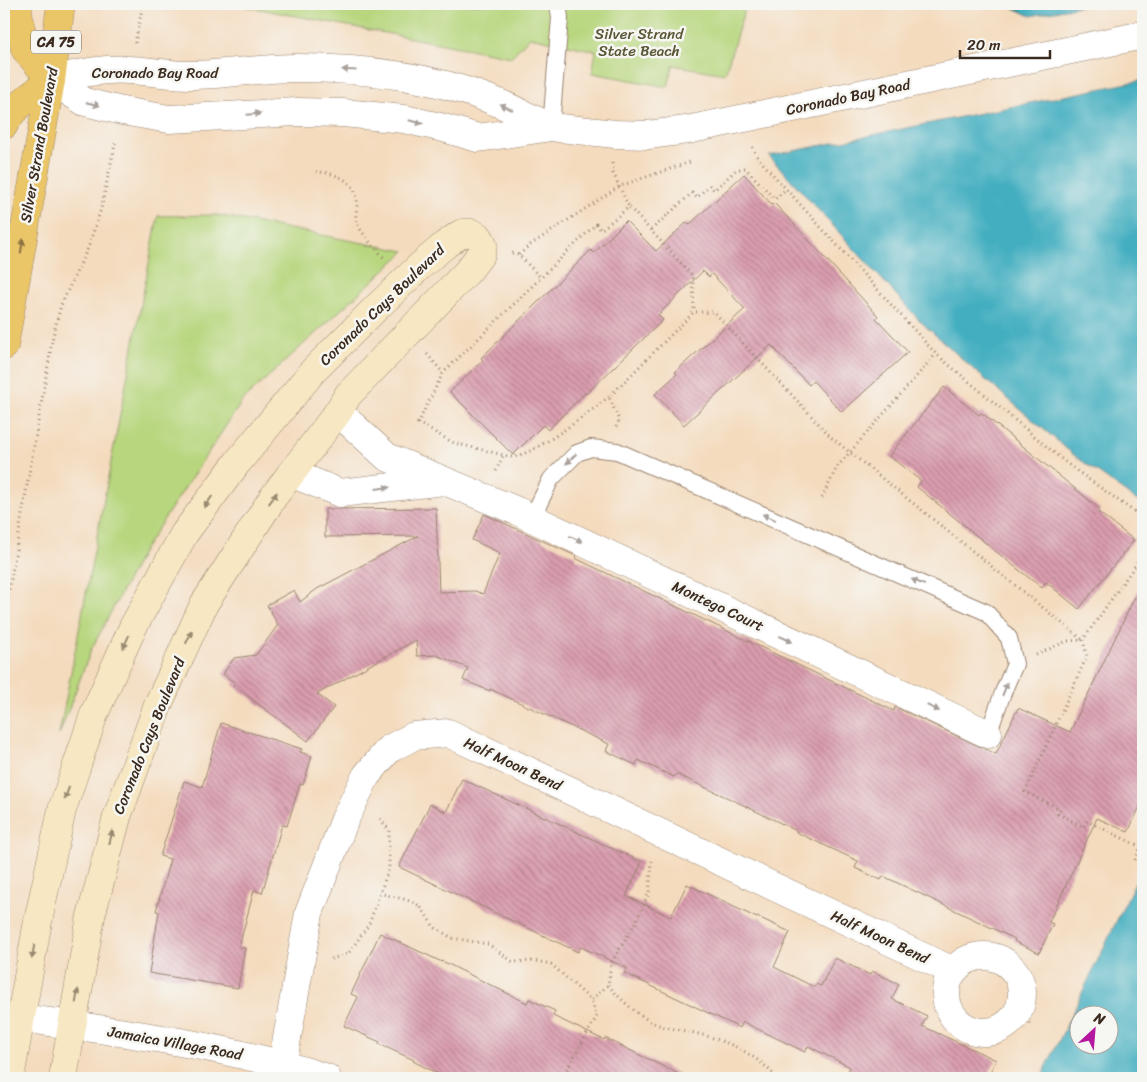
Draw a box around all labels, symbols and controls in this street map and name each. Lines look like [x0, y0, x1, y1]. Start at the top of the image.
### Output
park label: Silver Strand State Beach [595, 21, 684, 64]
scale bar [960, 28, 1050, 60]
road number: CA 75 [31, 31, 81, 54]
text: 20 m [967, 32, 1001, 58]
street label: Coronado Bay Road [92, 60, 219, 86]
street label: Silver Strand Boulevard [13, 64, 66, 225]
one-way arrow [341, 65, 357, 73]
street label: Coronado Bay Road [783, 71, 914, 123]
one-way arrow [86, 100, 101, 108]
one-way arrow [499, 103, 513, 111]
one-way arrow [247, 110, 263, 118]
one-way arrow [409, 118, 424, 126]
street label: Coronado Cays Boulevard [313, 237, 452, 372]
one-way arrow [18, 238, 26, 254]
one-way arrow [566, 453, 578, 465]
one-way arrow [375, 484, 391, 492]
one-way arrow [268, 491, 278, 505]
one-way arrow [202, 495, 213, 508]
one-way arrow [762, 513, 776, 521]
one-way arrow [569, 535, 583, 543]
street label: Montego Court [668, 573, 769, 639]
one-way arrow [911, 578, 925, 586]
one-way arrow [186, 630, 194, 644]
one-way arrow [121, 635, 129, 649]
one-way arrow [779, 635, 793, 643]
street label: Coronado Cays Boulevard [106, 653, 193, 818]
one-way arrow [1001, 681, 1009, 696]
one-way arrow [926, 704, 940, 712]
street label: Half Moon Bend [459, 730, 568, 799]
one-way arrow [63, 786, 70, 801]
one-way arrow [108, 830, 116, 845]
street label: Half Moon Bend [826, 903, 935, 972]
one-way arrow [28, 944, 36, 960]
one-way arrow [73, 987, 81, 1003]
north arrow [1070, 1004, 1120, 1054]
text: N [1089, 1005, 1110, 1032]
street label: Jamaica Village Road [105, 1018, 245, 1068]

